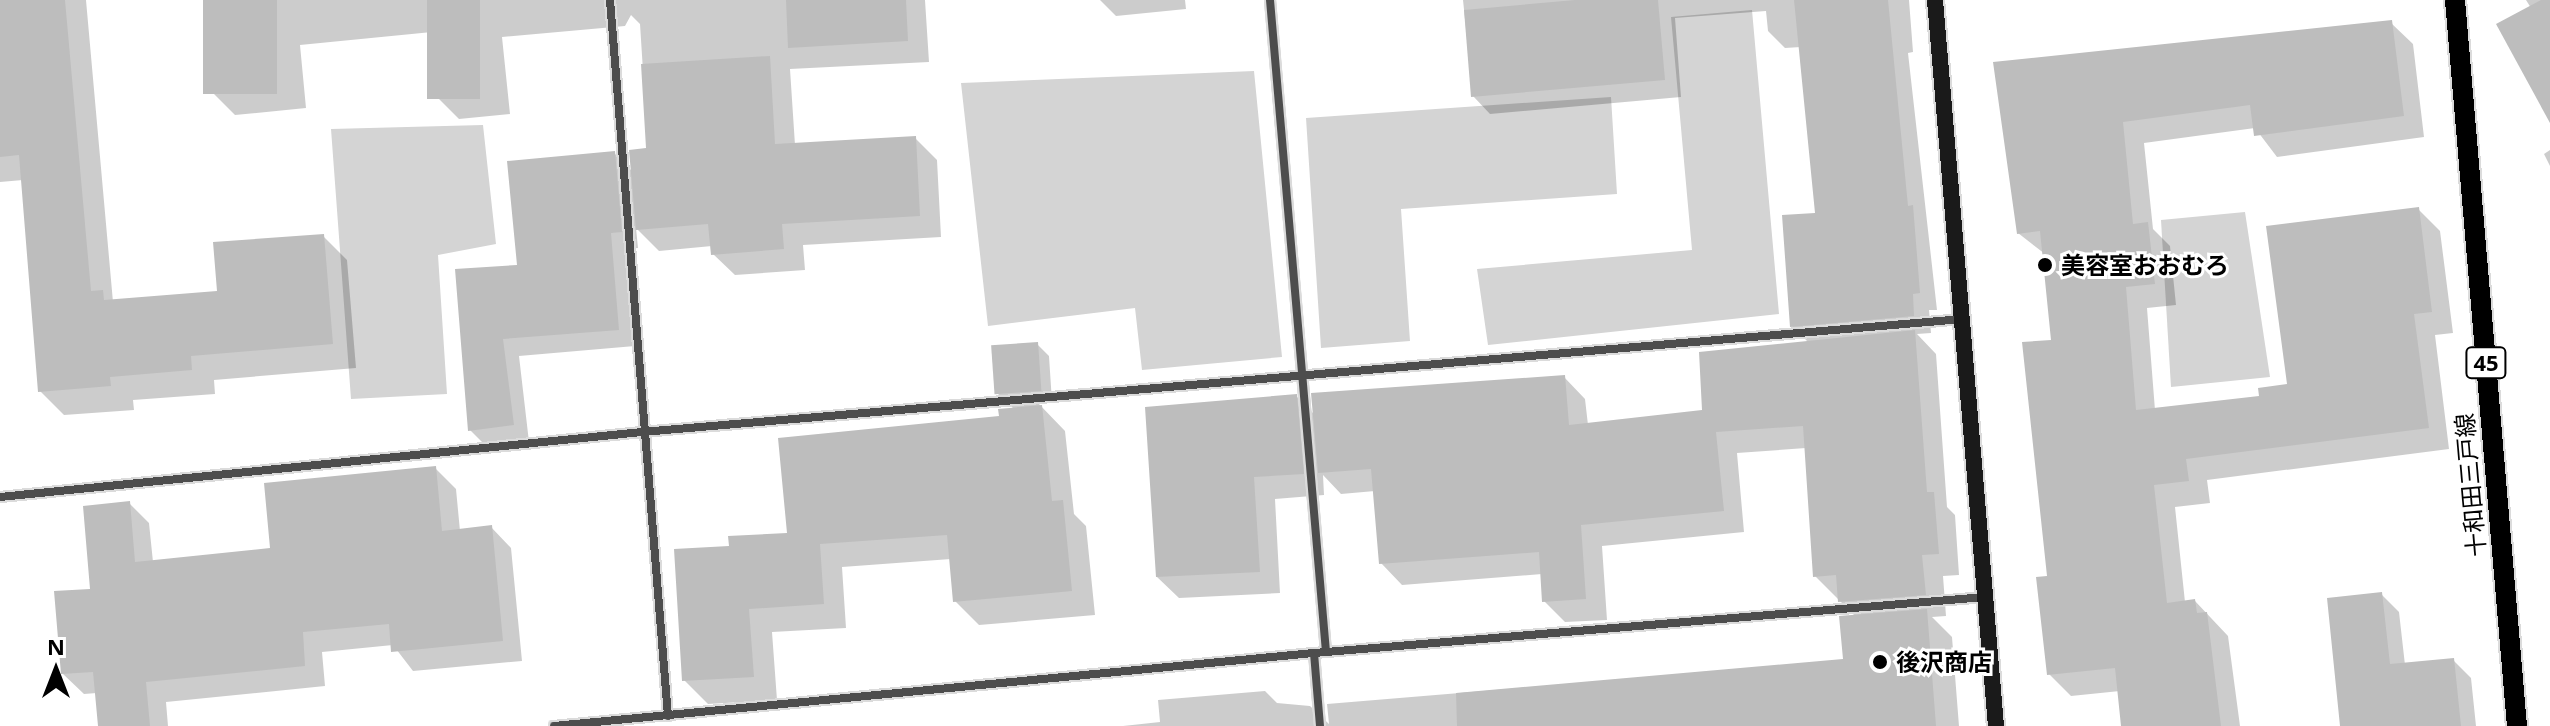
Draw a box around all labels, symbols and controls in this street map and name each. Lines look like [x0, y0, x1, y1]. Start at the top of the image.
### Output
place label: 美容室おおむろ [2061, 251, 2229, 279]
marker: 美容室おおむろ [2036, 256, 2054, 274]
road number: 45 [2464, 345, 2508, 381]
street label: 十和田三戸線 [2449, 412, 2491, 558]
north arrow [16, 630, 96, 710]
text: N [47, 631, 65, 661]
place label: 後沢商店 [1896, 648, 1992, 676]
marker: 後沢商店 [1871, 653, 1889, 671]

